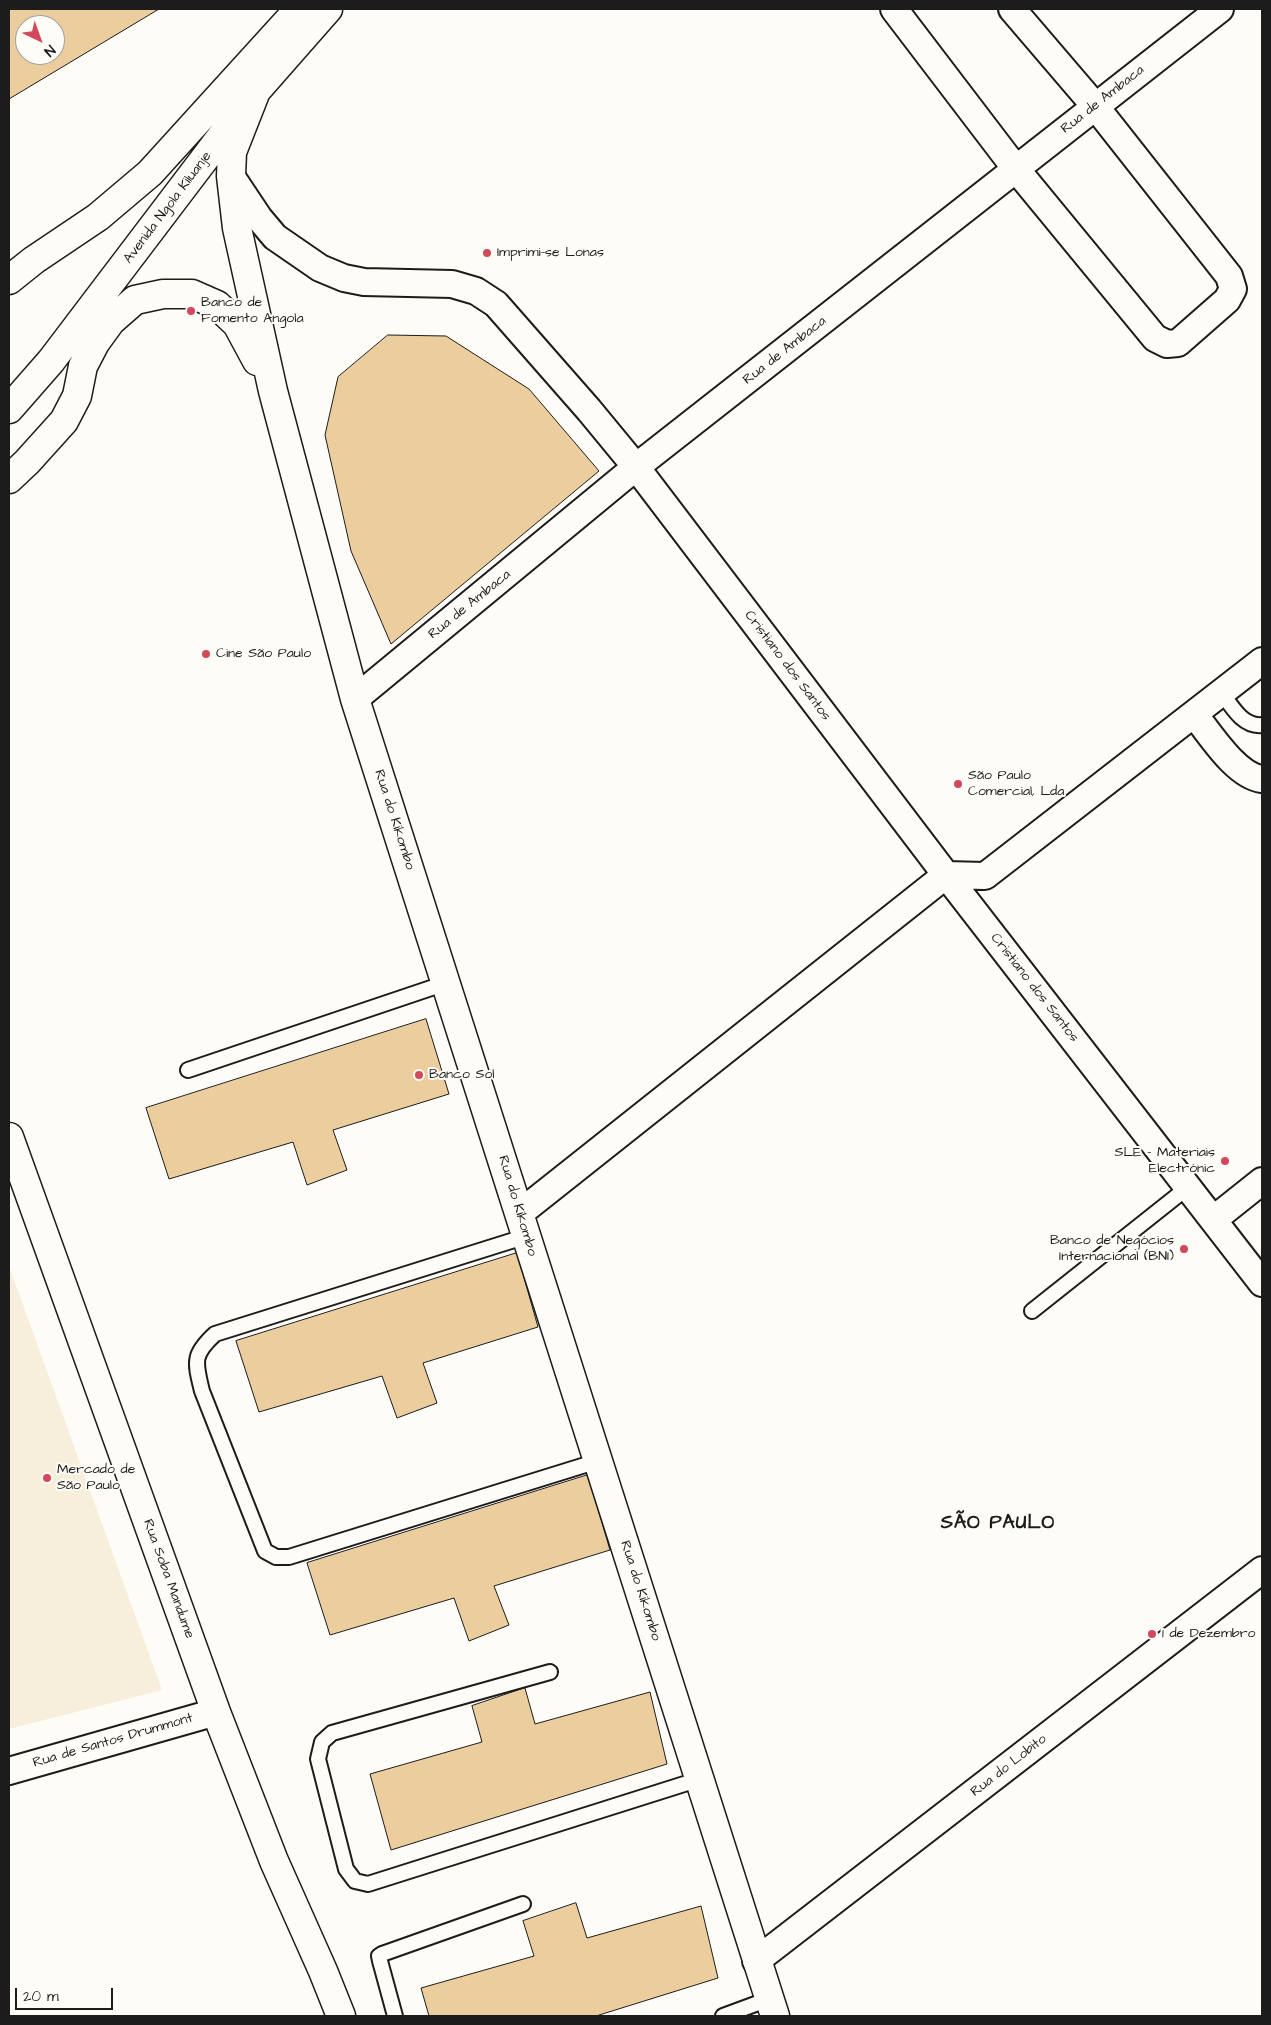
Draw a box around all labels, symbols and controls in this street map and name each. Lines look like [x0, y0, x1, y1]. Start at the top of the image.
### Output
north arrow [15, 15, 65, 65]
text: N [39, 40, 59, 61]
street label: Rua de Ambaca [1058, 62, 1148, 138]
street label: Avenida Ngola Kiluanje [120, 149, 216, 267]
place label: Imprimi-se Lonas [497, 245, 604, 261]
marker: Imprimi-se Lonas [481, 247, 493, 259]
place label: Banco de Fomento Angola [201, 295, 304, 328]
marker: Banco de Fomento Angola [185, 305, 197, 317]
street label: Rua de Ambaca [740, 313, 830, 389]
street label: Rua de Ambaca [425, 567, 515, 643]
street label: Cristiano dos Santos [740, 608, 834, 724]
place label: Cine São Paulo [216, 646, 311, 662]
marker: Cine São Paulo [200, 648, 212, 660]
street label: Rua do Kikombo [370, 768, 418, 872]
place label: São Paulo Comercial, Lda [968, 768, 1064, 800]
marker: São Paulo Comercial, Lda [952, 778, 964, 790]
street label: Cristiano dos Santos [986, 930, 1082, 1046]
place label: Banco Sol [429, 1067, 494, 1083]
marker: Banco Sol [413, 1069, 425, 1081]
place label: SLE - Materiais Electrónic [1114, 1145, 1215, 1178]
street label: Rua do Kikombo [494, 1154, 540, 1258]
marker: SLE - Materiais Electrónic [1219, 1155, 1231, 1167]
place label: Banco de Negócios Internacional (BNI) [1050, 1233, 1174, 1266]
marker: Banco de Negócios Internacional (BNI) [1178, 1243, 1190, 1255]
place label: Mercado de São Paulo [57, 1462, 135, 1494]
marker: Mercado de São Paulo [41, 1472, 53, 1484]
district label: SÃO PAULO [940, 1513, 1056, 1535]
street label: Rua Soba Mandume [139, 1517, 197, 1641]
street label: Rua do Kikombo [616, 1539, 664, 1643]
place label: 1 de Dezembro [1162, 1626, 1255, 1642]
marker: 1 de Dezembro [1146, 1628, 1158, 1640]
street label: Rua de Santos Drummont [31, 1710, 195, 1772]
street label: Rua do Lobito [968, 1731, 1050, 1801]
scale bar [18, 1978, 115, 2010]
text: 20 m [23, 1986, 59, 2007]

